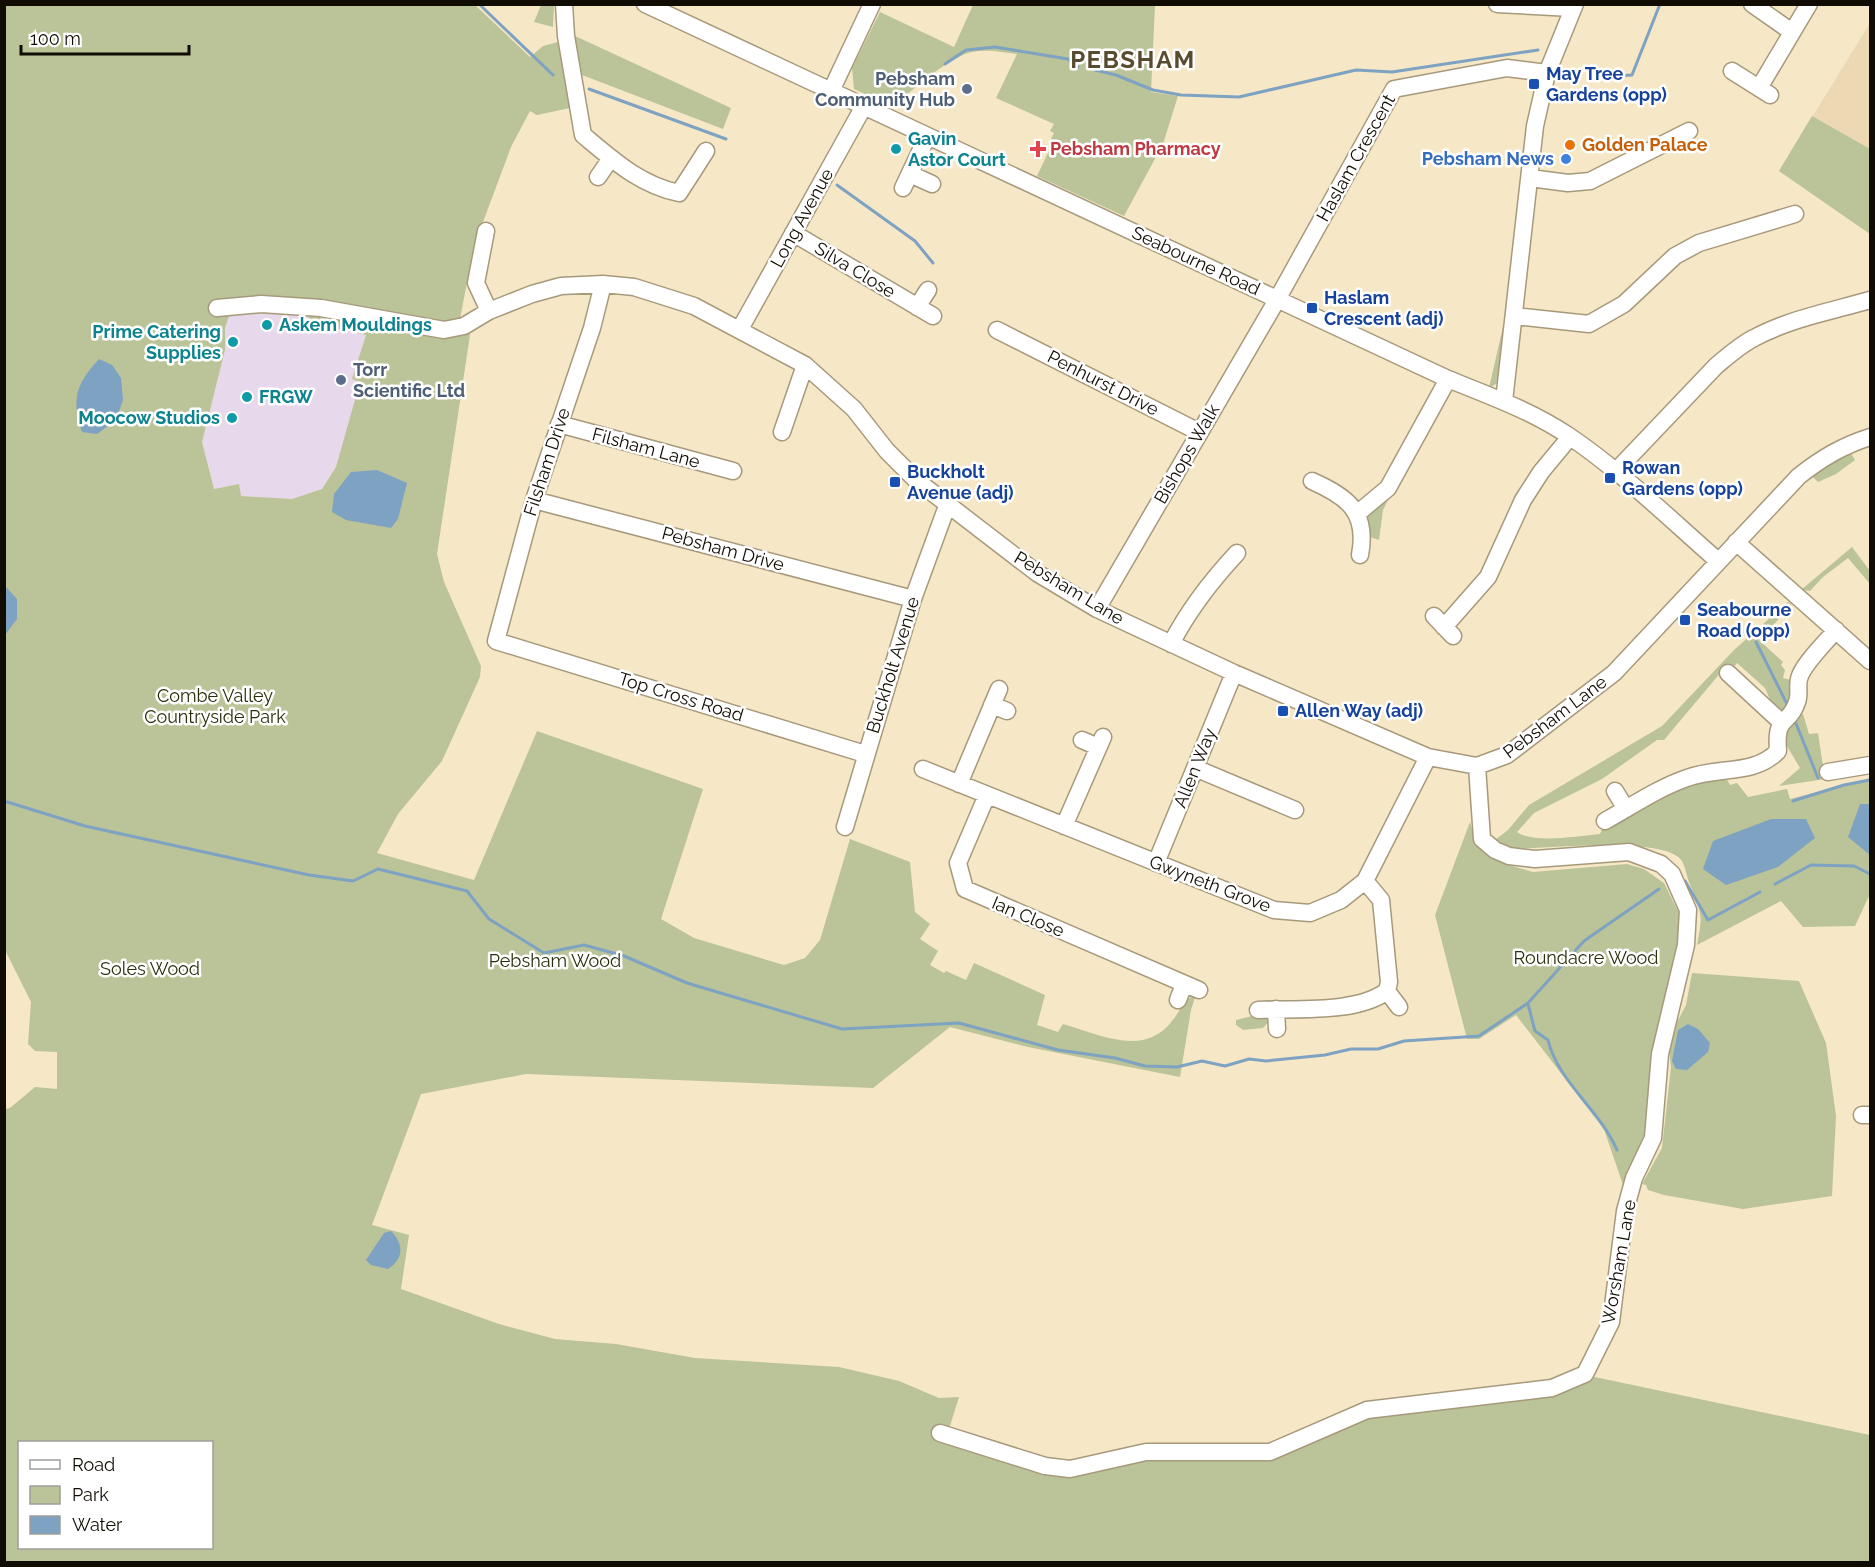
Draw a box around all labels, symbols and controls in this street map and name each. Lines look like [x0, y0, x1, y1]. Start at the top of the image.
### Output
scale bar [21, 18, 189, 56]
text: 100 m [30, 28, 81, 49]
district label: PEBSHAM [1070, 45, 1196, 74]
place label: May Tree Gardens (opp) [1546, 63, 1667, 105]
place label: Pebsham Community Hub [815, 68, 955, 110]
marker: May Tree Gardens (opp) [1527, 77, 1541, 91]
marker: Pebsham Community Hub [960, 82, 974, 96]
street label: Haslam Crescent [1312, 91, 1399, 225]
place label: Gavin Astor Court [908, 128, 1006, 170]
place label: Golden Palace [1582, 134, 1708, 155]
place label: Pebsham Pharmacy [1050, 138, 1221, 159]
marker: Golden Palace [1563, 138, 1577, 152]
marker: Gavin Astor Court [889, 142, 903, 156]
marker: Pebsham Pharmacy [1031, 142, 1045, 156]
place label: Pebsham News [1422, 148, 1554, 169]
marker: Pebsham News [1559, 152, 1573, 166]
street label: Long Avenue [766, 164, 838, 271]
street label: Seabourne Road [1129, 222, 1264, 299]
street label: Silva Close [811, 237, 900, 302]
place label: Haslam Crescent (adj) [1324, 287, 1443, 329]
marker: Haslam Crescent (adj) [1305, 301, 1319, 315]
place label: Askem Mouldings [279, 314, 432, 335]
marker: Askem Mouldings [260, 318, 274, 332]
place label: Prime Catering Supplies [92, 321, 221, 363]
marker: Prime Catering Supplies [226, 335, 240, 349]
street label: Penhurst Drive [1044, 346, 1163, 420]
place label: Torr Scientific Ltd [353, 359, 465, 401]
marker: Torr Scientific Ltd [334, 373, 348, 387]
place label: FRGW [259, 386, 313, 407]
marker: FRGW [240, 390, 254, 404]
street label: Bishops Walk [1150, 400, 1224, 507]
street label: Filsham Drive [519, 405, 574, 519]
place label: Moocow Studios [78, 407, 220, 428]
marker: Moocow Studios [225, 411, 239, 425]
street label: Filsham Lane [590, 423, 703, 472]
place label: Rowan Gardens (opp) [1622, 457, 1743, 499]
place label: Buckholt Avenue (adj) [907, 461, 1014, 503]
marker: Rowan Gardens (opp) [1603, 471, 1617, 485]
marker: Buckholt Avenue (adj) [888, 475, 902, 489]
street label: Pebsham Drive [660, 522, 787, 575]
street label: Pebsham Lane [1011, 547, 1128, 629]
street label: Buckholt Avenue [862, 594, 923, 736]
place label: Seabourne Road (opp) [1697, 599, 1791, 641]
marker: Seabourne Road (opp) [1678, 613, 1692, 627]
street label: Top Cross Road [616, 668, 746, 726]
street label: Pebsham Lane [1499, 671, 1611, 762]
park label: Combe Valley Countryside Park [144, 685, 286, 727]
place label: Allen Way (adj) [1295, 700, 1423, 721]
marker: Allen Way (adj) [1276, 704, 1290, 718]
street label: Allen Way [1169, 725, 1220, 811]
street label: Gwyneth Grove [1146, 851, 1274, 916]
street label: Ian Close [989, 892, 1068, 941]
park label: Roundacre Wood [1513, 947, 1659, 968]
park label: Pebsham Wood [489, 950, 621, 971]
park label: Soles Wood [100, 958, 200, 979]
street label: Worsham Lane [1597, 1198, 1640, 1326]
legend [18, 1441, 213, 1549]
text: Road [72, 1454, 115, 1475]
text: Park [72, 1484, 109, 1505]
text: Water [72, 1514, 123, 1535]

